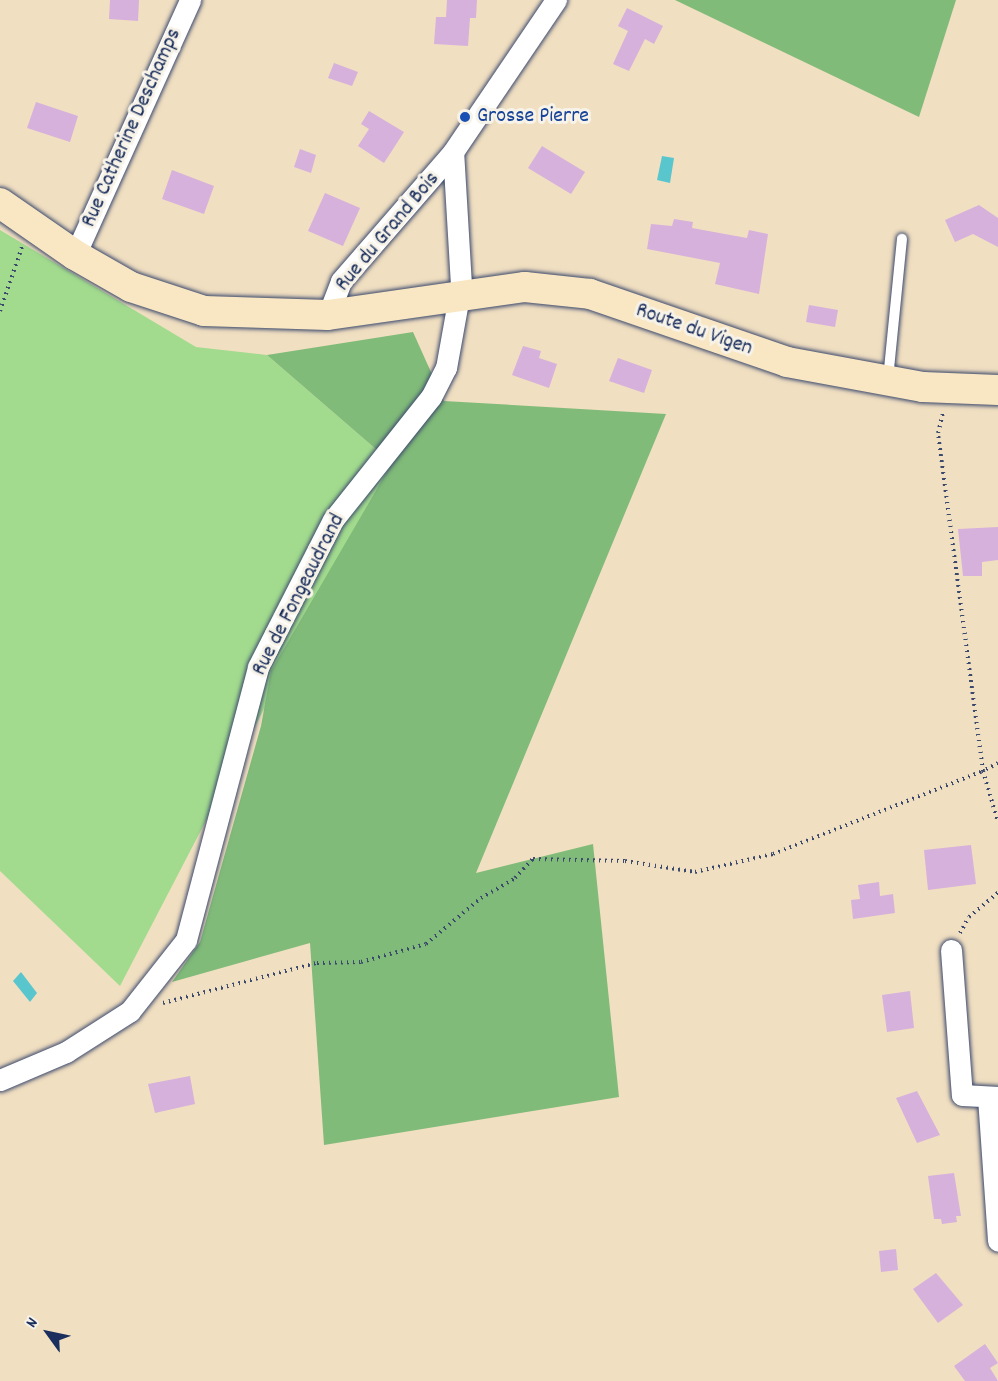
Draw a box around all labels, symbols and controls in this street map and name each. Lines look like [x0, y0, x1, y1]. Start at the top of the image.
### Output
street label: Rue Catherine Deschamps [76, 24, 188, 232]
place label: Grosse Pierre [477, 104, 589, 130]
marker: Grosse Pierre [458, 110, 472, 124]
street label: Rue du Grand Bois [330, 167, 446, 297]
street label: Route du Vigen [632, 298, 756, 362]
street label: Rue de Fongeaudrand [247, 510, 351, 680]
north arrow [18, 1303, 78, 1363]
text: N [21, 1313, 44, 1333]

